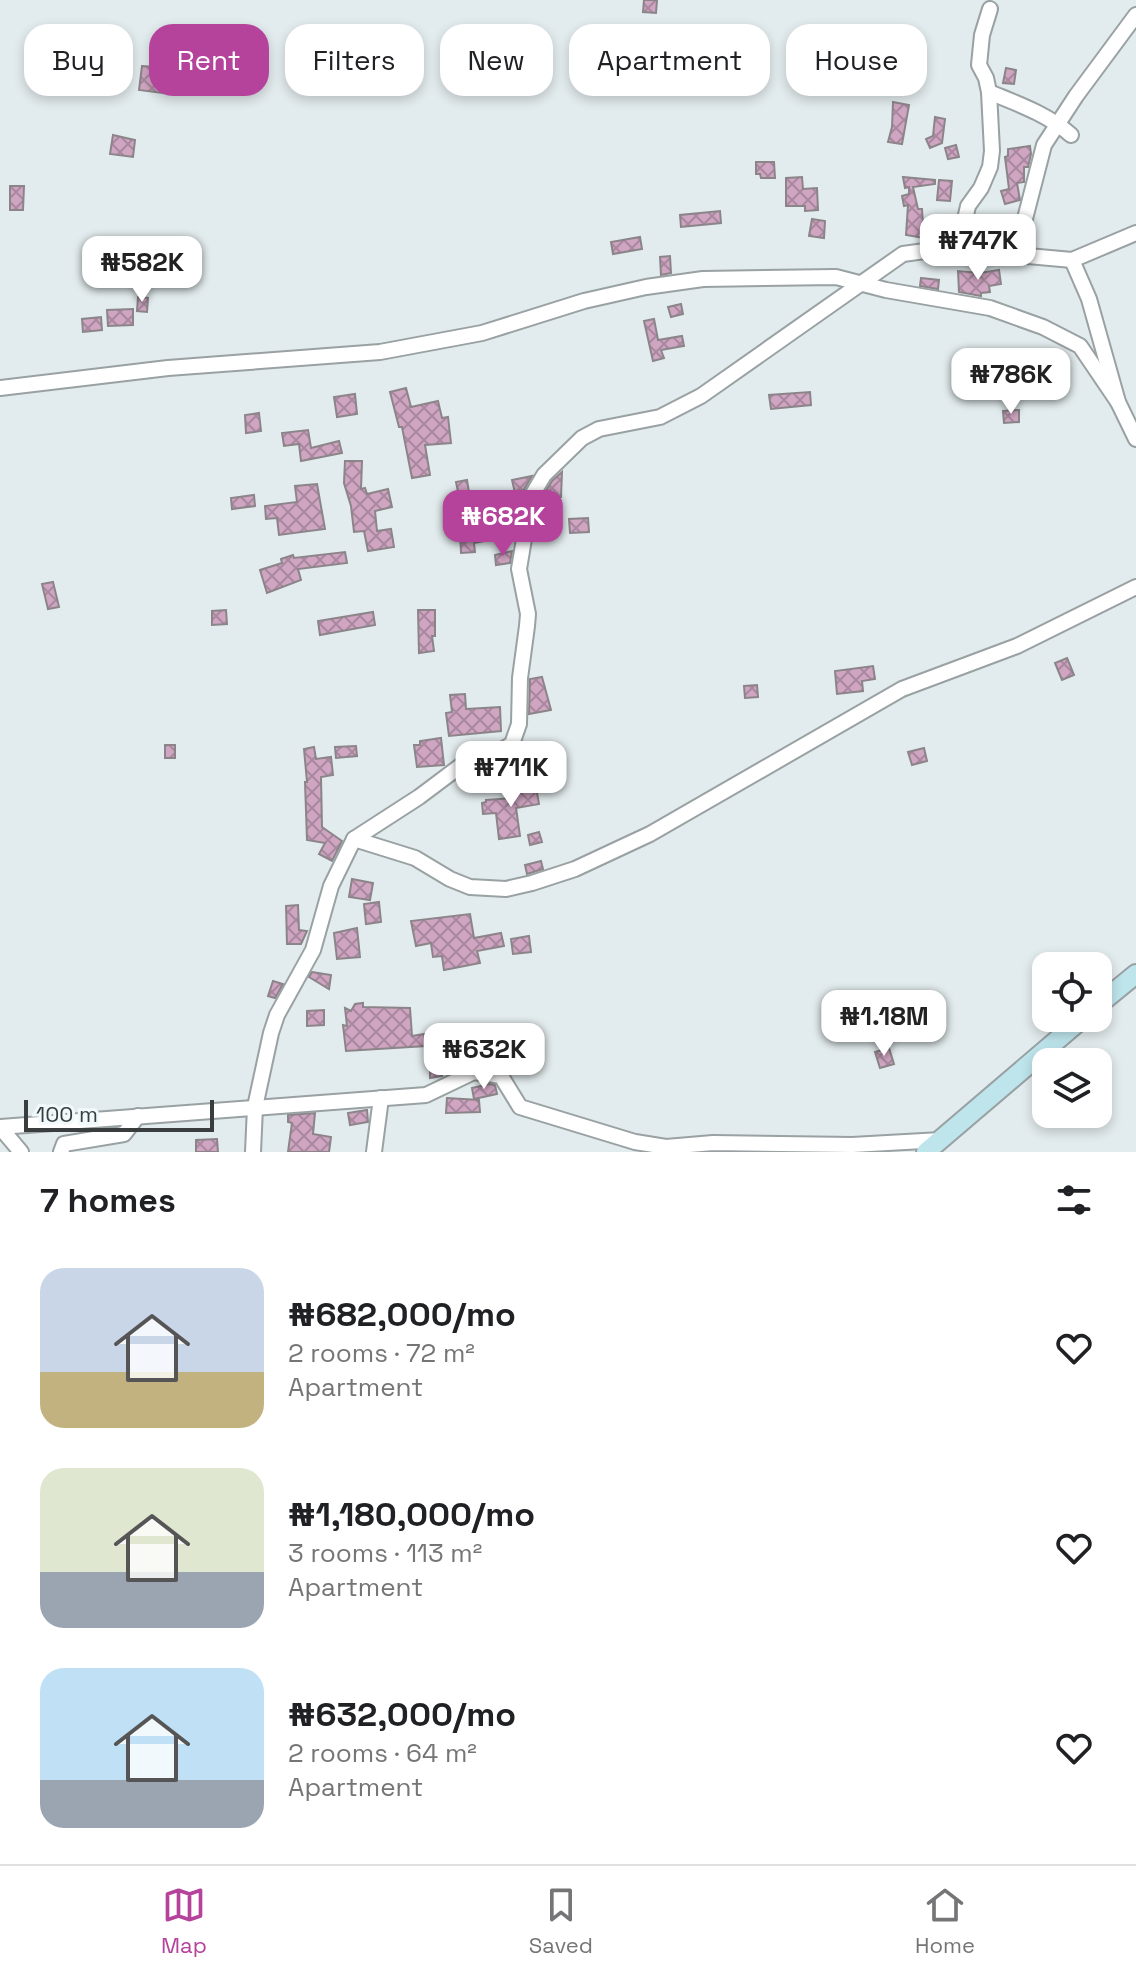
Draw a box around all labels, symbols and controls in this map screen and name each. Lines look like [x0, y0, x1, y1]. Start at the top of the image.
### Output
chip: Buy [24, 24, 133, 96]
chip: Rent [149, 24, 269, 96]
chip: Filters [285, 24, 424, 96]
chip: New [440, 24, 553, 96]
chip: Apartment [569, 24, 770, 96]
chip: House [786, 24, 927, 96]
pin: ₦747K [922, 214, 1034, 282]
text: ₦747K [938, 223, 1018, 257]
pin: ₦582K [86, 236, 198, 304]
text: ₦582K [100, 245, 184, 279]
pin: ₦786K [955, 348, 1067, 416]
text: ₦786K [969, 357, 1053, 391]
pin: ₦682K [447, 490, 559, 558]
text: ₦682K [461, 499, 545, 533]
pin: ₦711K [455, 741, 567, 809]
text: ₦711K [474, 750, 548, 784]
map controls [1032, 952, 1112, 1128]
button: locate [1032, 952, 1112, 1032]
pin: ₦1.18M [819, 990, 949, 1058]
text: ₦1.18M [839, 999, 929, 1033]
pin: ₦632K [428, 1023, 540, 1091]
text: ₦632K [442, 1032, 526, 1066]
button: layers [1032, 1048, 1112, 1128]
scale bar [24, 1096, 214, 1132]
text: 100 m [36, 1100, 98, 1128]
icon: filters [1052, 1178, 1096, 1222]
text: 7 homes [40, 1179, 176, 1222]
text: ₦682,000/mo [288, 1293, 516, 1336]
icon: home [104, 1300, 200, 1396]
icon: heart [1052, 1326, 1096, 1370]
text: 2 rooms · 72 m² [288, 1336, 475, 1370]
text: Apartment [288, 1370, 423, 1404]
text: ₦1,180,000/mo [288, 1493, 535, 1536]
icon: home [104, 1500, 200, 1596]
icon: heart [1052, 1526, 1096, 1570]
text: 3 rooms · 113 m² [288, 1536, 482, 1570]
text: Apartment [288, 1570, 423, 1604]
text: ₦632,000/mo [288, 1693, 516, 1736]
icon: home [104, 1700, 200, 1796]
icon: heart [1052, 1726, 1096, 1770]
text: 2 rooms · 64 m² [288, 1736, 477, 1770]
text: Apartment [288, 1770, 423, 1804]
tab: Map [161, 1883, 207, 1959]
tab: Saved [529, 1883, 593, 1959]
tab: Home [915, 1883, 975, 1959]

